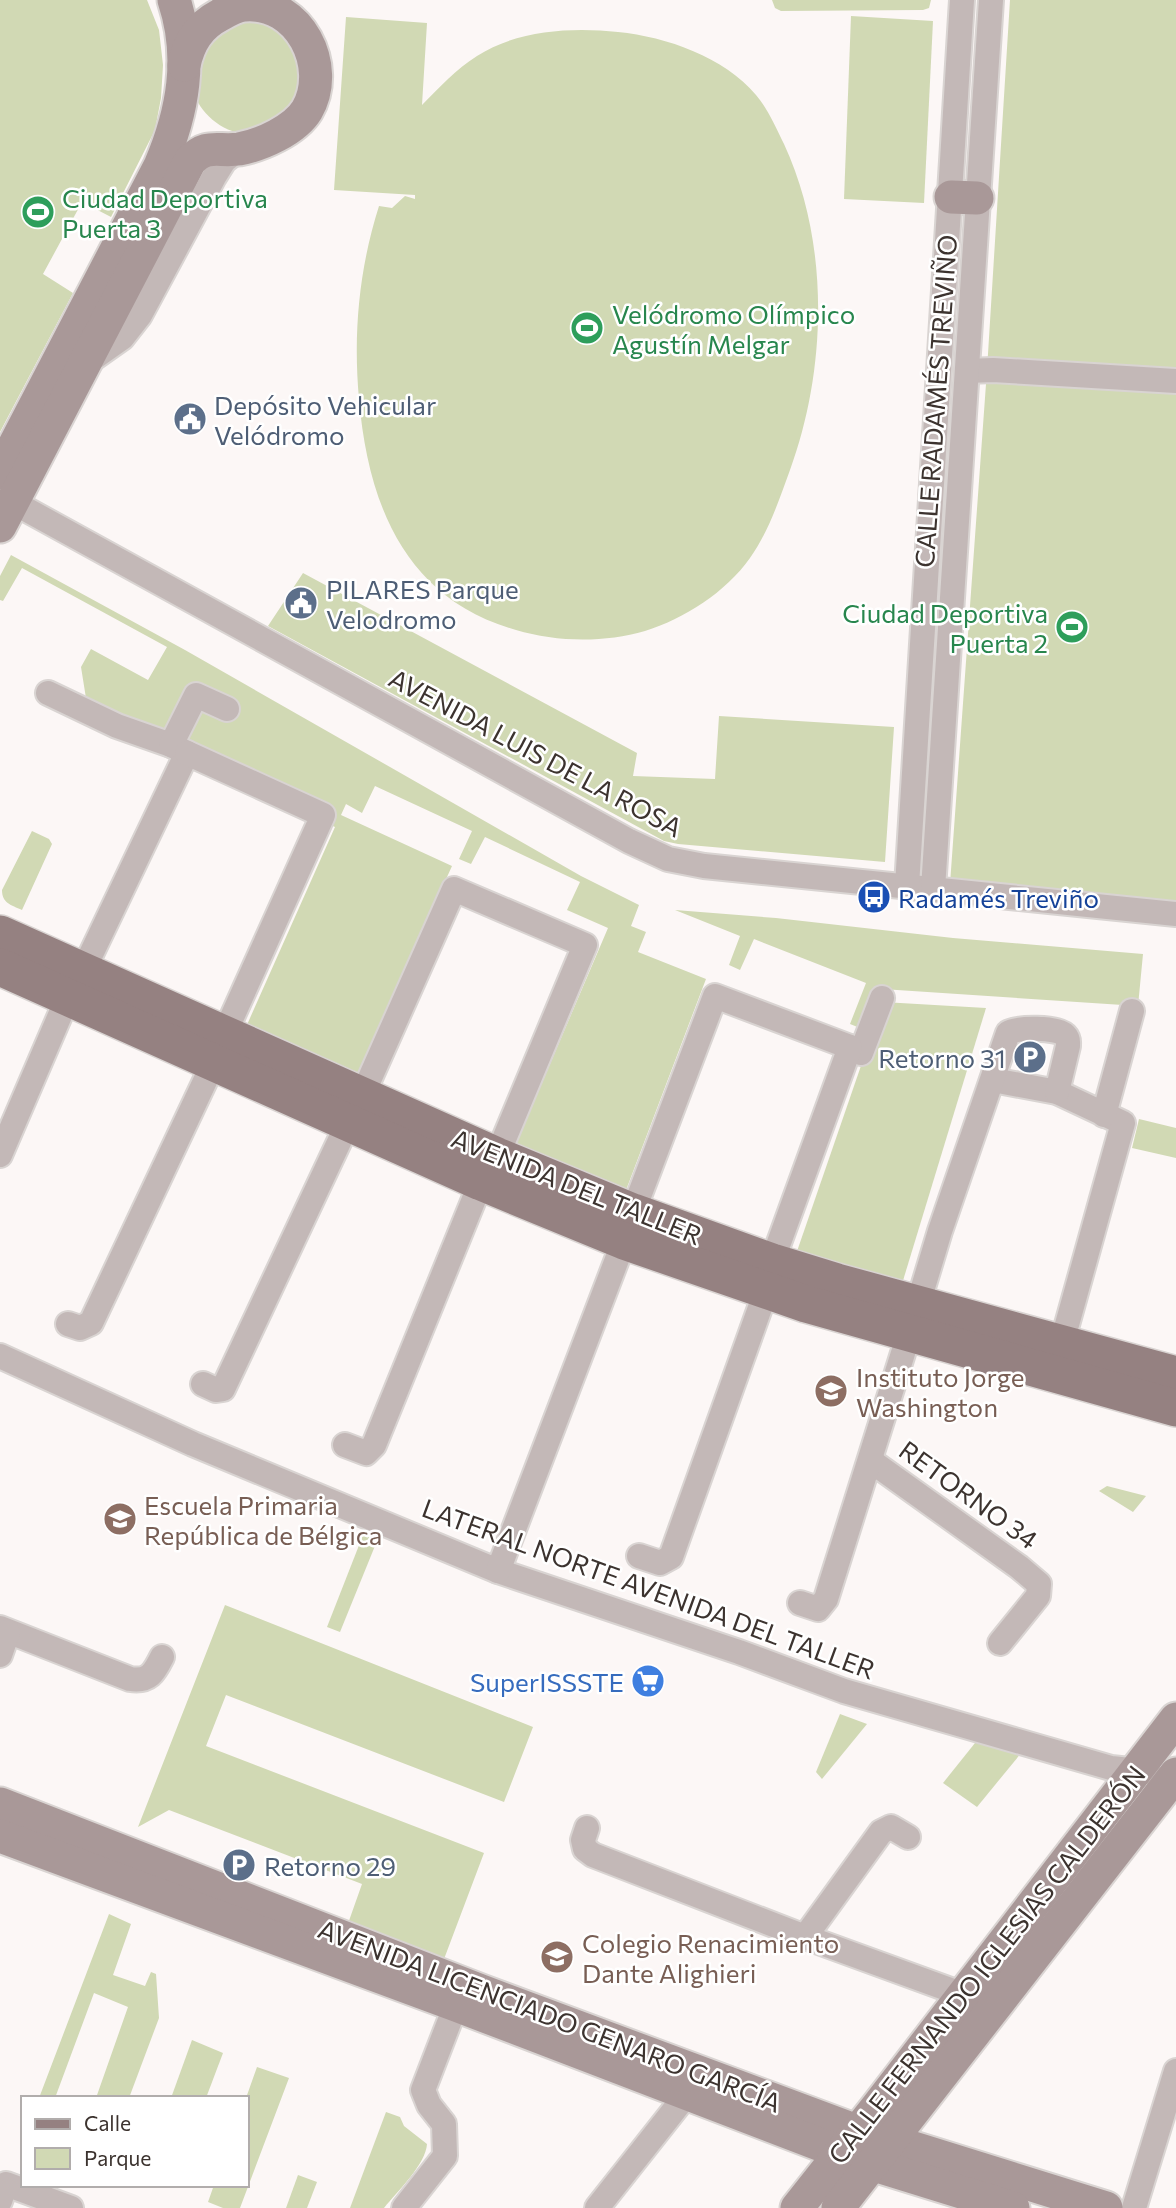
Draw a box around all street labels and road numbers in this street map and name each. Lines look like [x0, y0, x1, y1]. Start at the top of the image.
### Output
street label: CALLE RADAMÉS TREVIÑO [908, 234, 962, 568]
street label: AVENIDA LUIS DE LA ROSA [384, 661, 688, 843]
street label: AVENIDA DEL TALLER [447, 1122, 707, 1250]
street label: RETORNO 34 [894, 1433, 1044, 1555]
street label: LATERAL NORTE AVENIDA DEL TALLER [418, 1491, 880, 1685]
street label: CALLE FERNANDO IGLESIAS CALDERÓN [821, 1759, 1151, 2169]
street label: AVENIDA LICENCIADO GENARO GARCÍA [314, 1912, 786, 2118]

